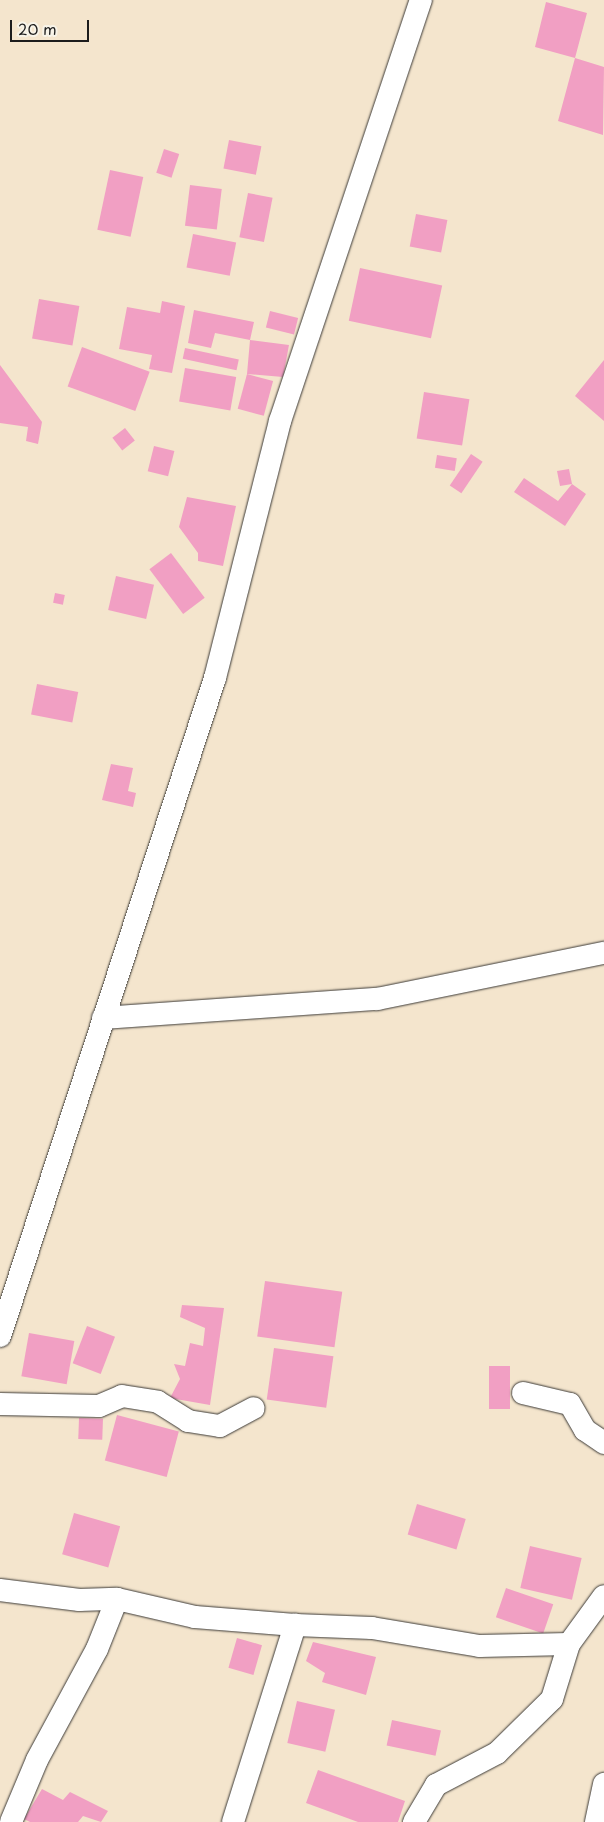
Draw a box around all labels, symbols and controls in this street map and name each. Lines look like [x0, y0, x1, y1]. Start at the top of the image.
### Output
scale bar [12, 10, 91, 42]
text: 20 m [18, 17, 57, 40]

